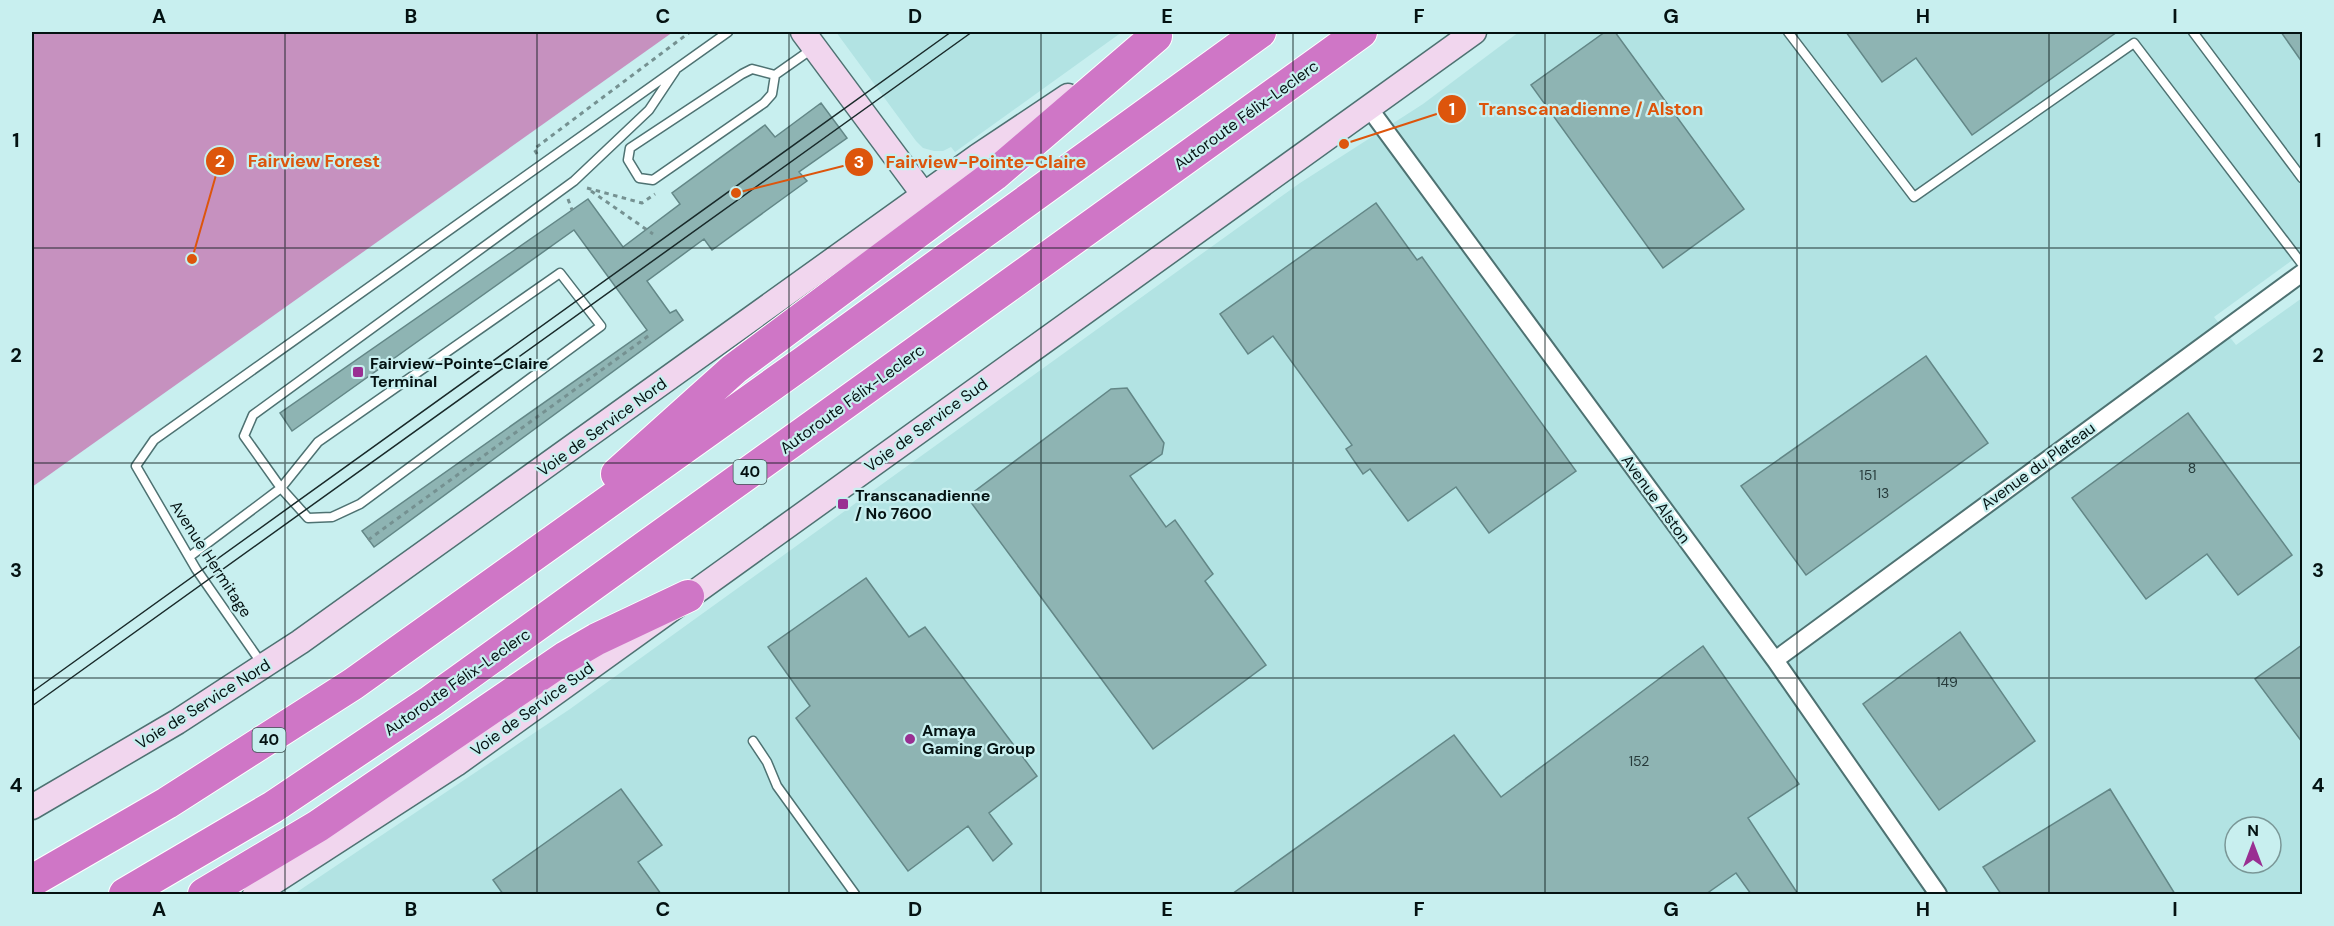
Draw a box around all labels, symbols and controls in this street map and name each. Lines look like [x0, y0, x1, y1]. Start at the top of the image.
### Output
text: A [152, 3, 166, 29]
text: B [405, 3, 417, 29]
text: C [656, 3, 670, 29]
text: D [908, 3, 922, 29]
text: E [1161, 3, 1173, 29]
text: F [1413, 3, 1425, 29]
text: G [1663, 3, 1679, 29]
text: H [1916, 3, 1930, 29]
text: I [2172, 3, 2178, 29]
street label: Autoroute Félix-Leclerc [1169, 55, 1323, 175]
callout: Transcanadienne / Alston [1437, 91, 1716, 127]
text: 1 [1449, 97, 1455, 121]
text: Transcanadienne / Alston [1479, 97, 1703, 121]
text: 1 [12, 127, 20, 153]
text: 1 [2314, 127, 2322, 153]
callout: Fairview Forest [205, 143, 392, 179]
callout: Fairview-Pointe-Claire [844, 144, 1099, 180]
text: 2 [215, 149, 225, 173]
text: Fairview Forest [248, 149, 380, 173]
text: 3 [854, 150, 864, 174]
text: Fairview-Pointe-Claire [886, 150, 1087, 174]
street label: Autoroute Félix-Leclerc [775, 339, 929, 459]
text: 2 [10, 342, 22, 368]
text: 2 [2312, 342, 2324, 368]
place label: Fairview-Pointe-Claire Terminal [370, 353, 548, 392]
marker: Fairview-Pointe-Claire Terminal [351, 365, 365, 379]
street label: Voie de Service Nord [533, 373, 671, 481]
street label: Voie de Service Sud [860, 373, 992, 477]
street label: Avenue du Plateau [1977, 417, 2099, 515]
street label: Avenue Alston [1617, 450, 1695, 548]
house number: 8 [2188, 459, 2196, 477]
road number: 40 [734, 460, 766, 484]
house number: 151 [1859, 466, 1877, 484]
house number: 13 [1877, 484, 1889, 502]
place label: Transcanadienne / No 7600 [855, 485, 990, 524]
street label: Avenue Hermitage [165, 497, 257, 621]
marker: Transcanadienne / No 7600 [836, 497, 850, 511]
text: 3 [10, 557, 22, 583]
text: 3 [2312, 557, 2324, 583]
street label: Autoroute Félix-Leclerc [380, 624, 534, 740]
street label: Voie de Service Nord [132, 654, 274, 754]
street label: Voie de Service Sud [466, 657, 598, 761]
house number: 149 [1936, 673, 1958, 691]
place label: Amaya Gaming Group [922, 720, 1035, 759]
road number: 40 [252, 728, 286, 752]
marker: Amaya Gaming Group [903, 732, 917, 746]
house number: 152 [1629, 752, 1649, 770]
text: 4 [10, 772, 23, 798]
text: 4 [2312, 772, 2325, 798]
north arrow [2223, 815, 2283, 875]
text: N [2247, 820, 2259, 841]
text: A [152, 896, 166, 922]
text: B [405, 896, 417, 922]
text: C [656, 896, 670, 922]
text: D [908, 896, 922, 922]
text: E [1161, 896, 1173, 922]
text: F [1413, 896, 1425, 922]
text: G [1663, 896, 1679, 922]
text: H [1916, 896, 1930, 922]
text: I [2172, 896, 2178, 922]

